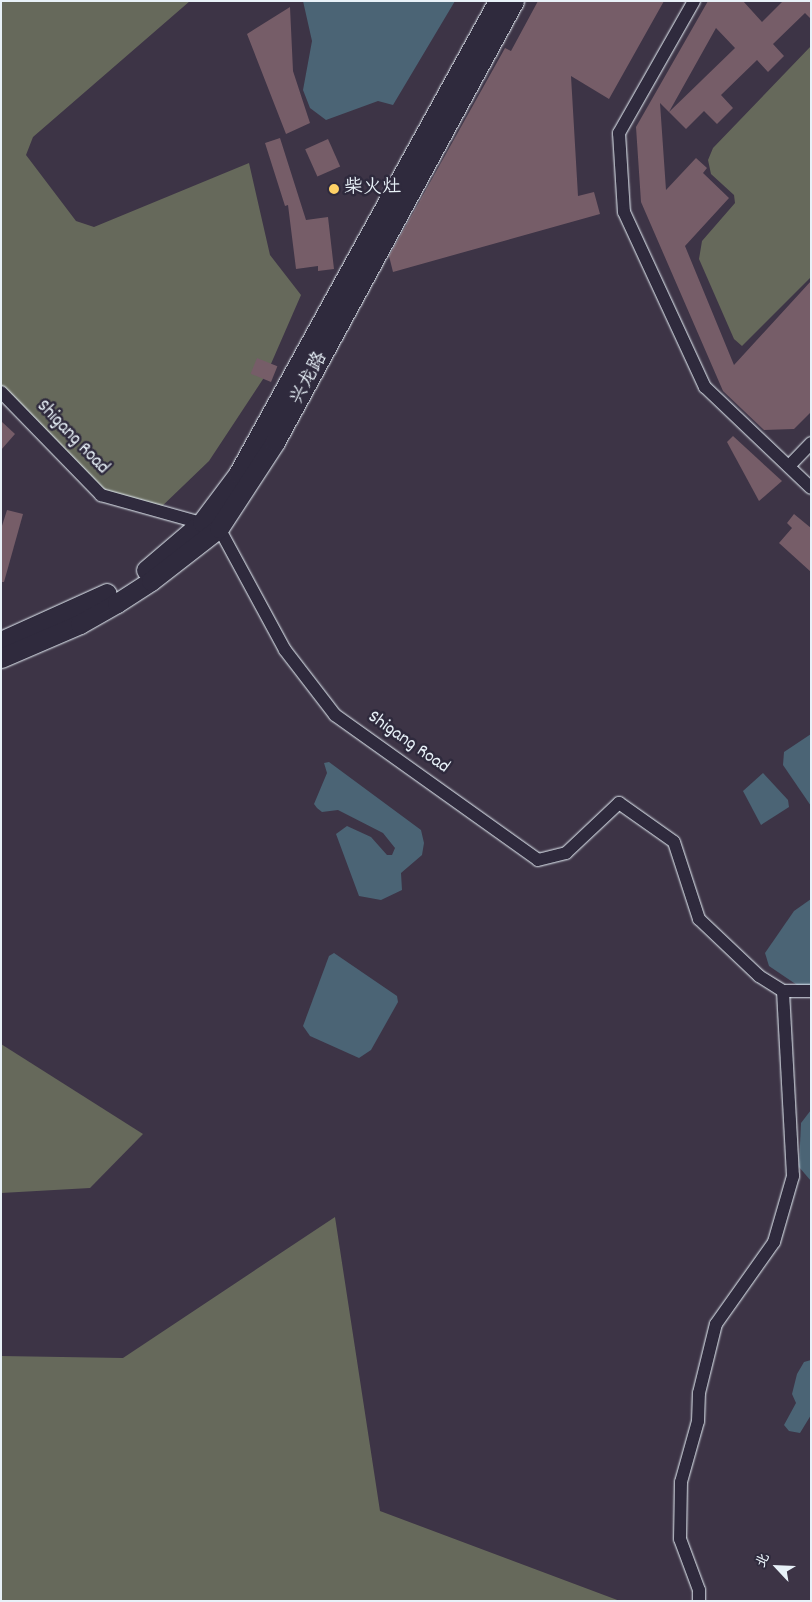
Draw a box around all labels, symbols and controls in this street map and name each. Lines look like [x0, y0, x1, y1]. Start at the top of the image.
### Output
place label: 柴火灶 [344, 178, 401, 200]
marker: 柴火灶 [328, 183, 340, 195]
street label: 兴龙路 [287, 348, 333, 410]
street label: Shigang Road [31, 396, 113, 480]
street label: Shigang Road [363, 706, 453, 780]
north arrow [752, 1542, 802, 1592]
text: 北 [751, 1550, 775, 1571]

